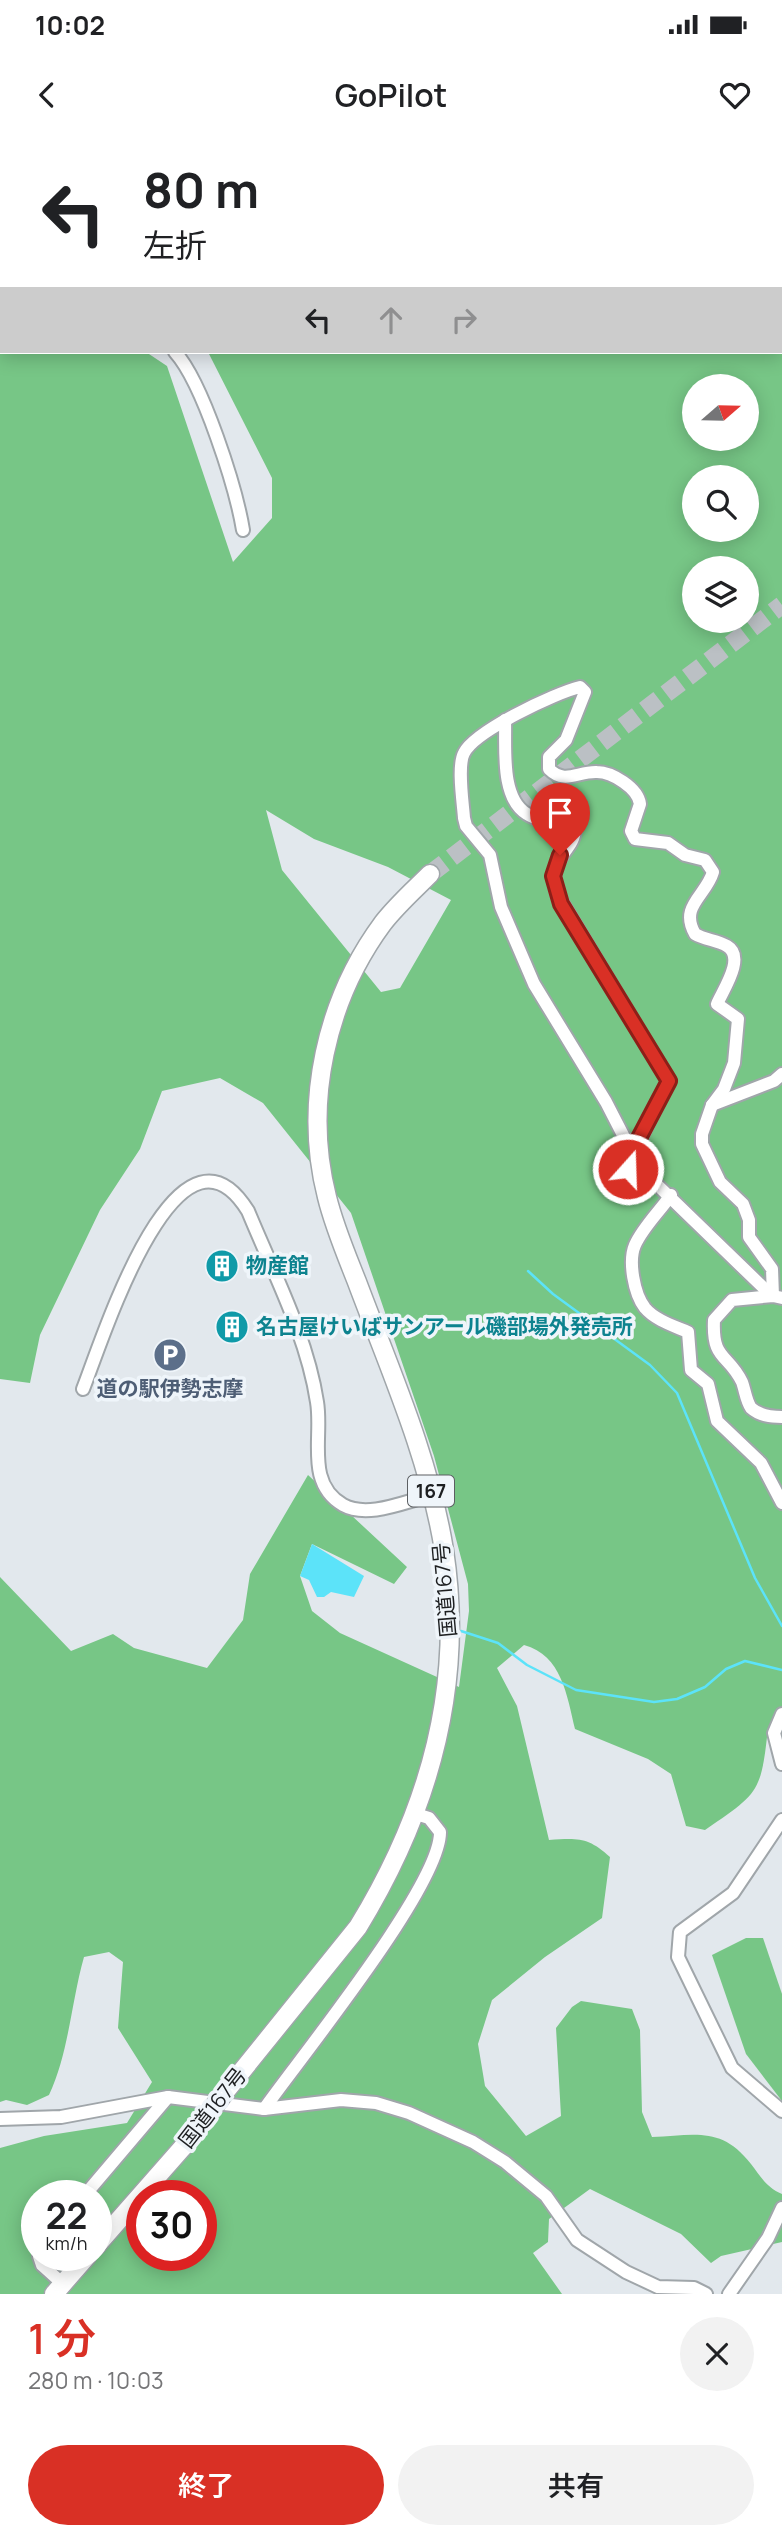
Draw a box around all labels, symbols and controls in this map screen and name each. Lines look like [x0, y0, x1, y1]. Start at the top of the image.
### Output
text: 10:02 [35, 7, 105, 43]
text: GoPilot [335, 73, 447, 117]
icon: back [28, 76, 66, 114]
icon: heart [716, 76, 754, 114]
text: 80 m [143, 156, 259, 223]
icon: left [28, 168, 119, 259]
text: 左折 [143, 223, 207, 267]
icon: left [299, 301, 337, 339]
icon: ahead [372, 301, 410, 339]
icon: right [445, 301, 483, 339]
north arrow [682, 374, 760, 452]
map controls [682, 374, 759, 633]
button: search [682, 465, 759, 542]
button: layers [682, 556, 759, 633]
pin [530, 783, 590, 855]
icon: arrive [541, 794, 579, 832]
position arrow [591, 1132, 665, 1206]
building icon: 物産館 [203, 1247, 241, 1285]
place label: 物産館 [246, 1251, 309, 1279]
building icon: 名古屋けいばサンアール磯部場外発売所 [213, 1308, 251, 1346]
place label: 名古屋けいばサンアール磯部場外発売所 [256, 1312, 633, 1340]
parking icon: 道の駅伊勢志摩 [151, 1336, 189, 1374]
place label: 道の駅伊勢志摩 [97, 1374, 244, 1402]
road number: 167 [408, 1476, 454, 1506]
street label: 国道167号 [426, 1542, 462, 1639]
street label: 国道167号 [172, 2061, 252, 2153]
speed limit sign: 30 [126, 2180, 217, 2271]
text: 22 [46, 2192, 87, 2240]
text: km/h [46, 2231, 87, 2255]
text: 1 分 [28, 2309, 96, 2367]
button: close [680, 2317, 754, 2391]
text: 280 m · 10:03 [28, 2364, 164, 2396]
button: 終了 [28, 2445, 384, 2525]
button: 共有 [398, 2445, 754, 2525]

